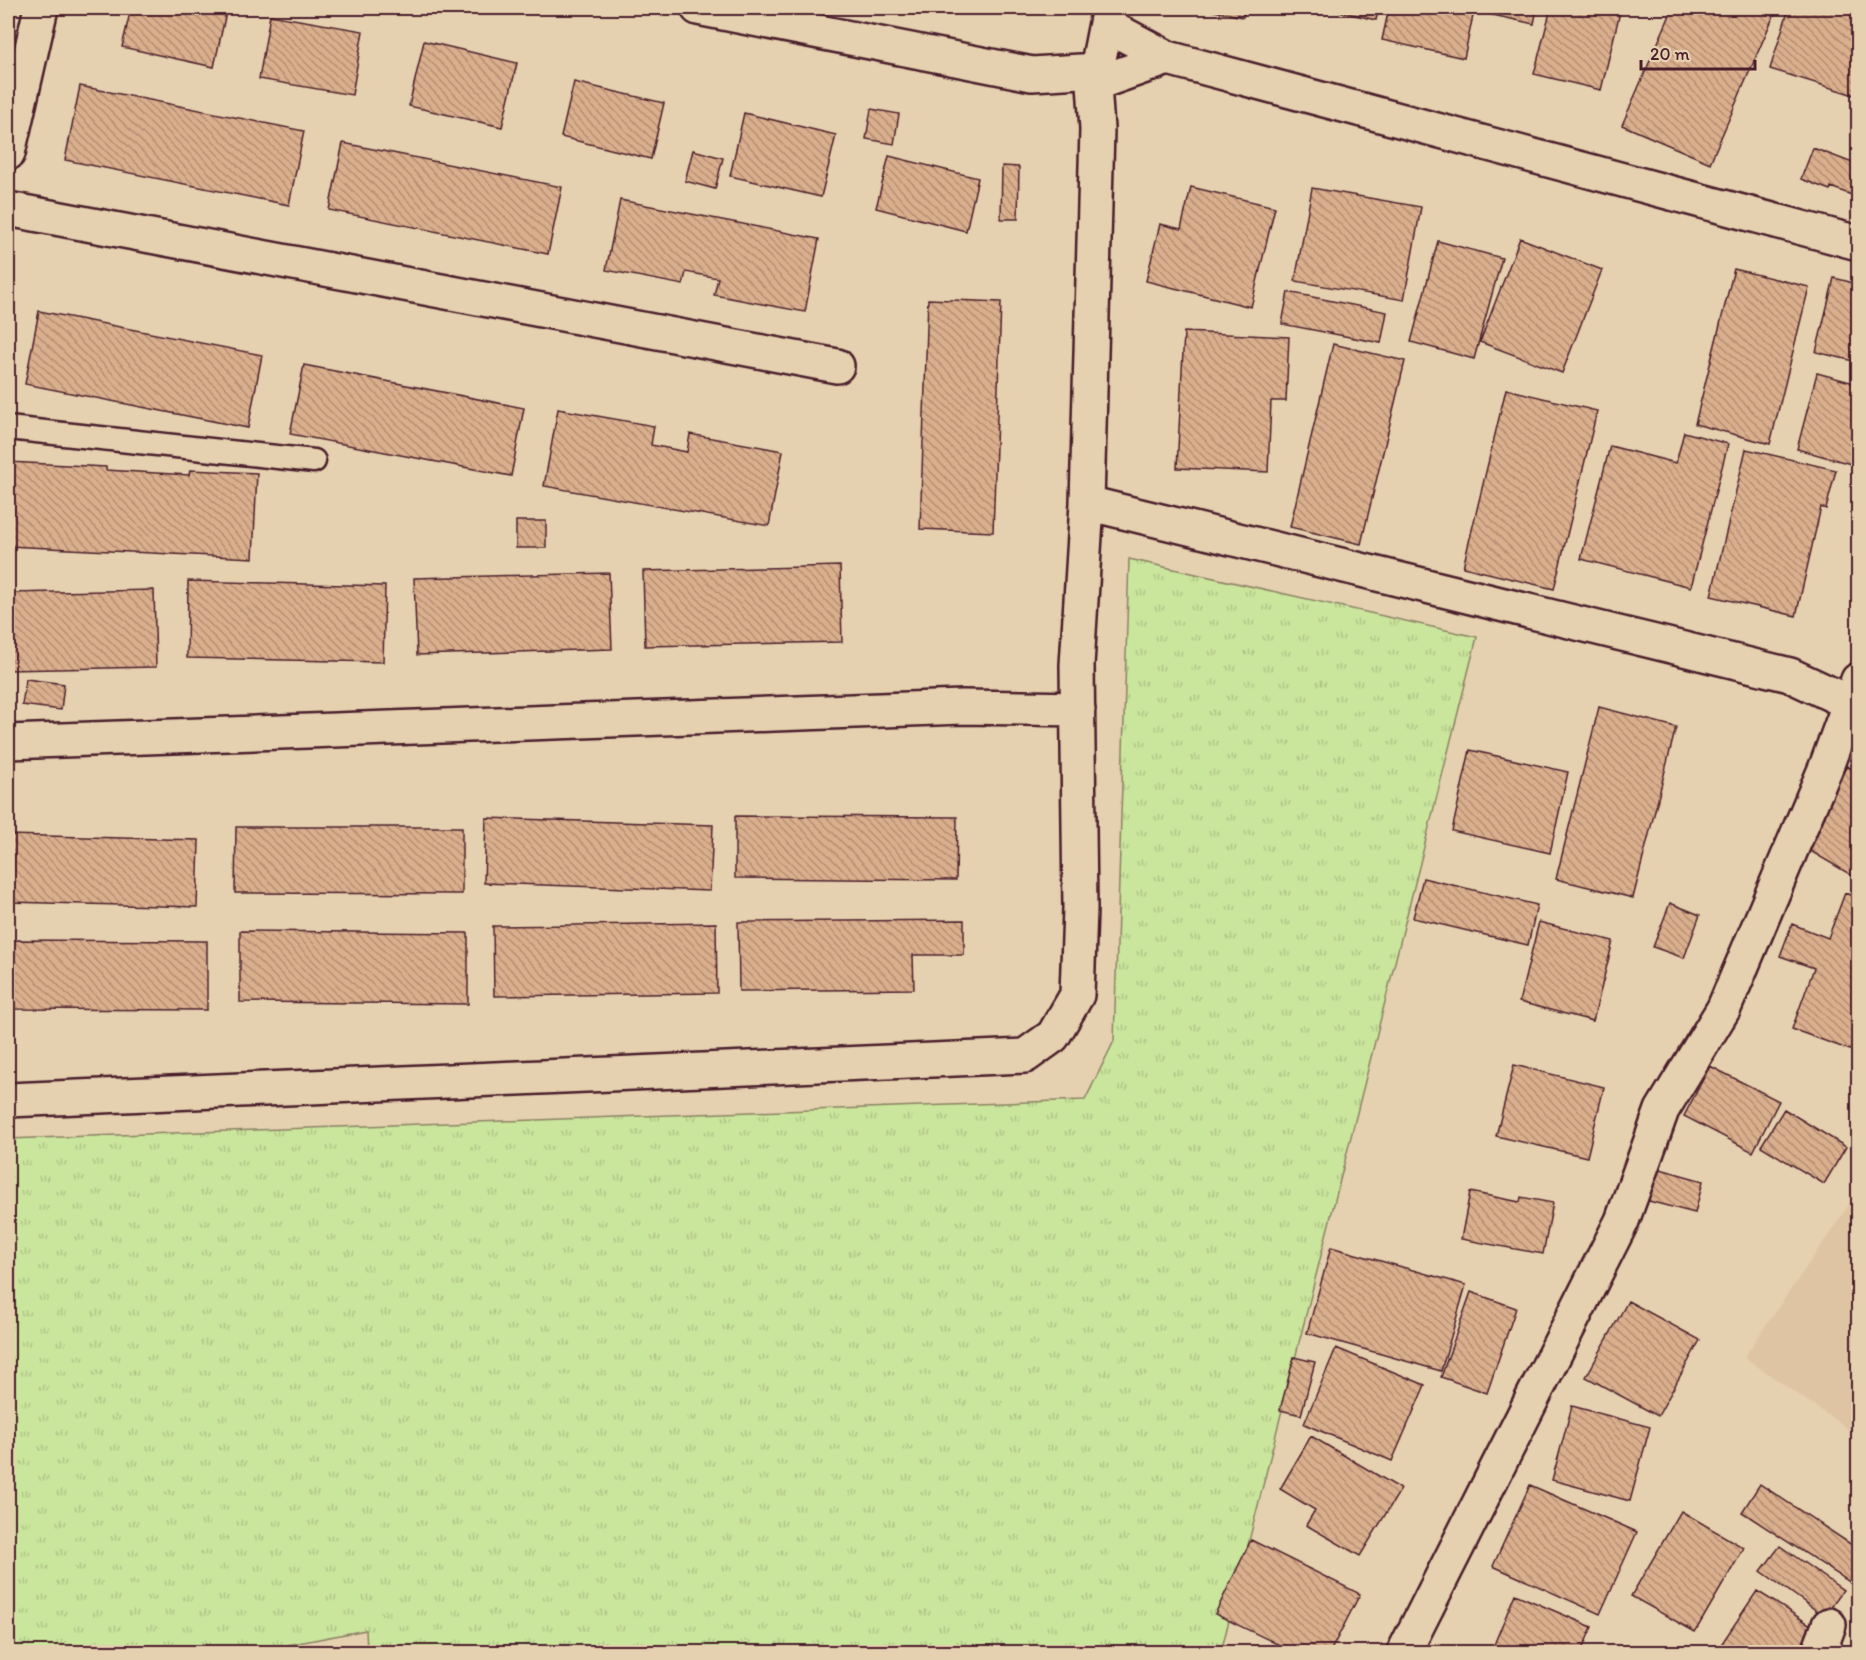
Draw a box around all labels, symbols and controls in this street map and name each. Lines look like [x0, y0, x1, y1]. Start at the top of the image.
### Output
scale bar [1641, 33, 1755, 71]
text: 20 m [1650, 43, 1690, 65]

